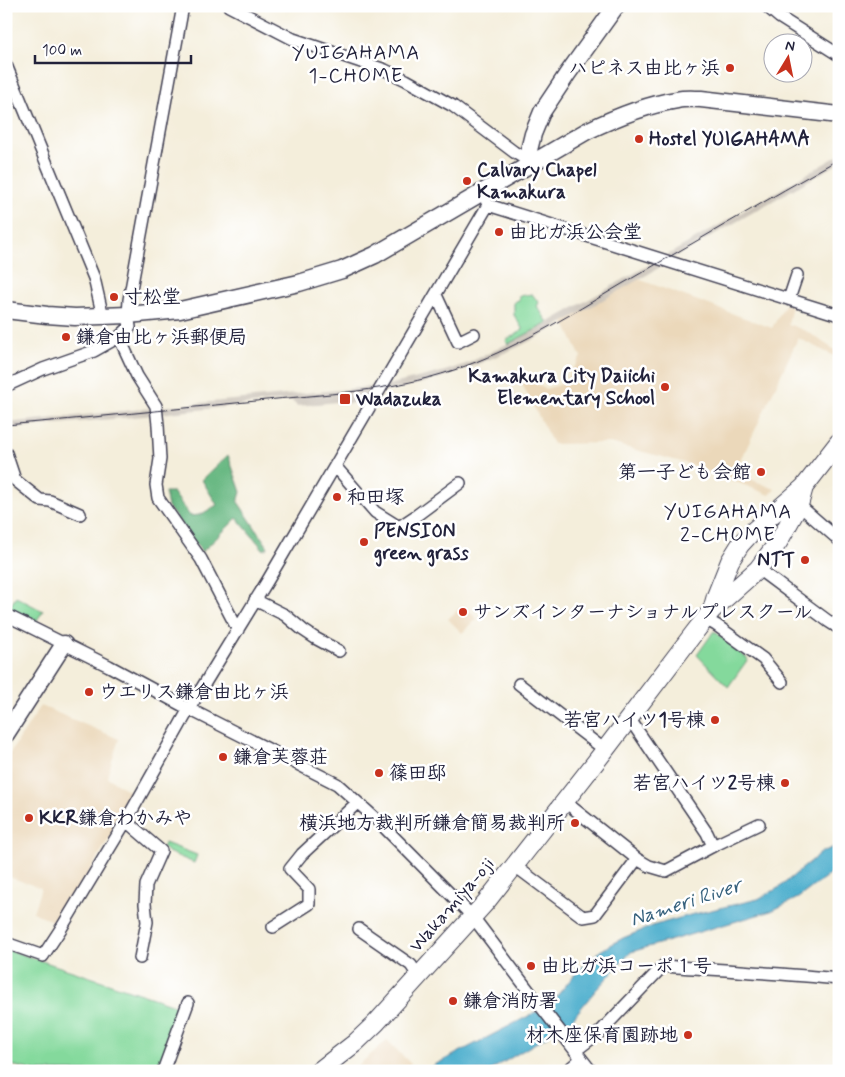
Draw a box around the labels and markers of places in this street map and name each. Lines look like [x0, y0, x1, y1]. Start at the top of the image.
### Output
place label: ハピネス由比ヶ浜 [568, 56, 720, 81]
marker: ハピネス由比ヶ浜 [724, 62, 736, 74]
place label: Hostel YUIGAHAMA [649, 127, 810, 152]
marker: Hostel YUIGAHAMA [633, 133, 645, 145]
place label: Calvary Chapel Kamakura [477, 158, 597, 205]
marker: Calvary Chapel Kamakura [461, 175, 473, 187]
place label: 由比ガ浜公会堂 [509, 220, 642, 245]
marker: 由比ガ浜公会堂 [493, 226, 505, 238]
place label: 寸松堂 [124, 285, 181, 310]
marker: 寸松堂 [108, 291, 120, 303]
place label: 鎌倉由比ヶ浜郵便局 [76, 325, 247, 350]
marker: 鎌倉由比ヶ浜郵便局 [60, 331, 72, 343]
place label: Kamakura City Daiichi Elementary School [468, 364, 655, 411]
marker: Kamakura City Daiichi Elementary School [659, 381, 671, 393]
place label: Wadazuka [355, 387, 442, 412]
marker: Wadazuka [338, 392, 352, 406]
place label: 第一子ども会館 [618, 460, 751, 485]
marker: 第一子ども会館 [755, 466, 767, 478]
place label: 和田塚 [347, 485, 404, 510]
marker: 和田塚 [331, 491, 343, 503]
place label: PENSION green grass [374, 519, 469, 567]
marker: PENSION green grass [358, 536, 370, 548]
place label: NTT [757, 548, 795, 573]
marker: NTT [799, 554, 811, 566]
place label: サンズインターナショナルプレスクール [473, 600, 813, 625]
marker: サンズインターナショナルプレスクール [457, 606, 469, 618]
place label: ウエリス鎌倉由比ヶ浜 [99, 680, 289, 705]
marker: ウエリス鎌倉由比ヶ浜 [83, 686, 95, 698]
place label: 若宮ハイツ1号棟 [564, 708, 705, 733]
marker: 若宮ハイツ1号棟 [709, 714, 721, 726]
place label: 鎌倉芙蓉荘 [233, 745, 328, 770]
marker: 鎌倉芙蓉荘 [217, 751, 229, 763]
place label: 篠田邸 [389, 761, 446, 786]
marker: 篠田邸 [373, 767, 385, 779]
place label: 若宮ハイツ2号棟 [633, 771, 775, 796]
marker: 若宮ハイツ2号棟 [779, 777, 791, 789]
place label: KKR鎌倉わかみや [39, 806, 192, 831]
place label: 横浜地方裁判所鎌倉簡易裁判所 [299, 811, 565, 836]
marker: KKR鎌倉わかみや [23, 812, 35, 824]
marker: 横浜地方裁判所鎌倉簡易裁判所 [569, 817, 581, 829]
place label: 由比ガ浜コーポ１号 [541, 954, 712, 979]
marker: 由比ガ浜コーポ１号 [525, 960, 537, 972]
place label: 鎌倉消防署 [463, 989, 558, 1014]
marker: 鎌倉消防署 [447, 995, 459, 1007]
place label: 材木座保育園跡地 [526, 1023, 678, 1048]
marker: 材木座保育園跡地 [682, 1029, 694, 1041]

